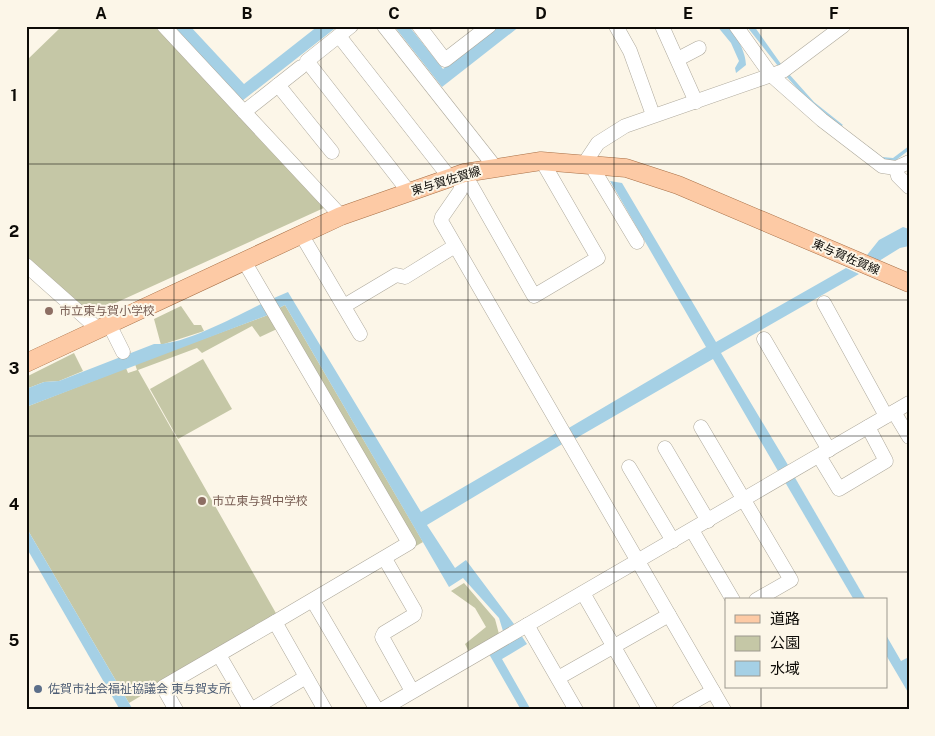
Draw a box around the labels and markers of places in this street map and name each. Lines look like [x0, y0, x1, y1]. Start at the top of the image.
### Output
place label: 市立東与賀小学校 [59, 304, 155, 318]
marker: 市立東与賀小学校 [43, 305, 55, 317]
place label: 市立東与賀中学校 [212, 494, 308, 508]
marker: 市立東与賀中学校 [196, 495, 208, 507]
place label: 佐賀市社会福祉協議会 東与賀支所 [48, 682, 231, 696]
marker: 佐賀市社会福祉協議会 東与賀支所 [32, 683, 44, 695]

